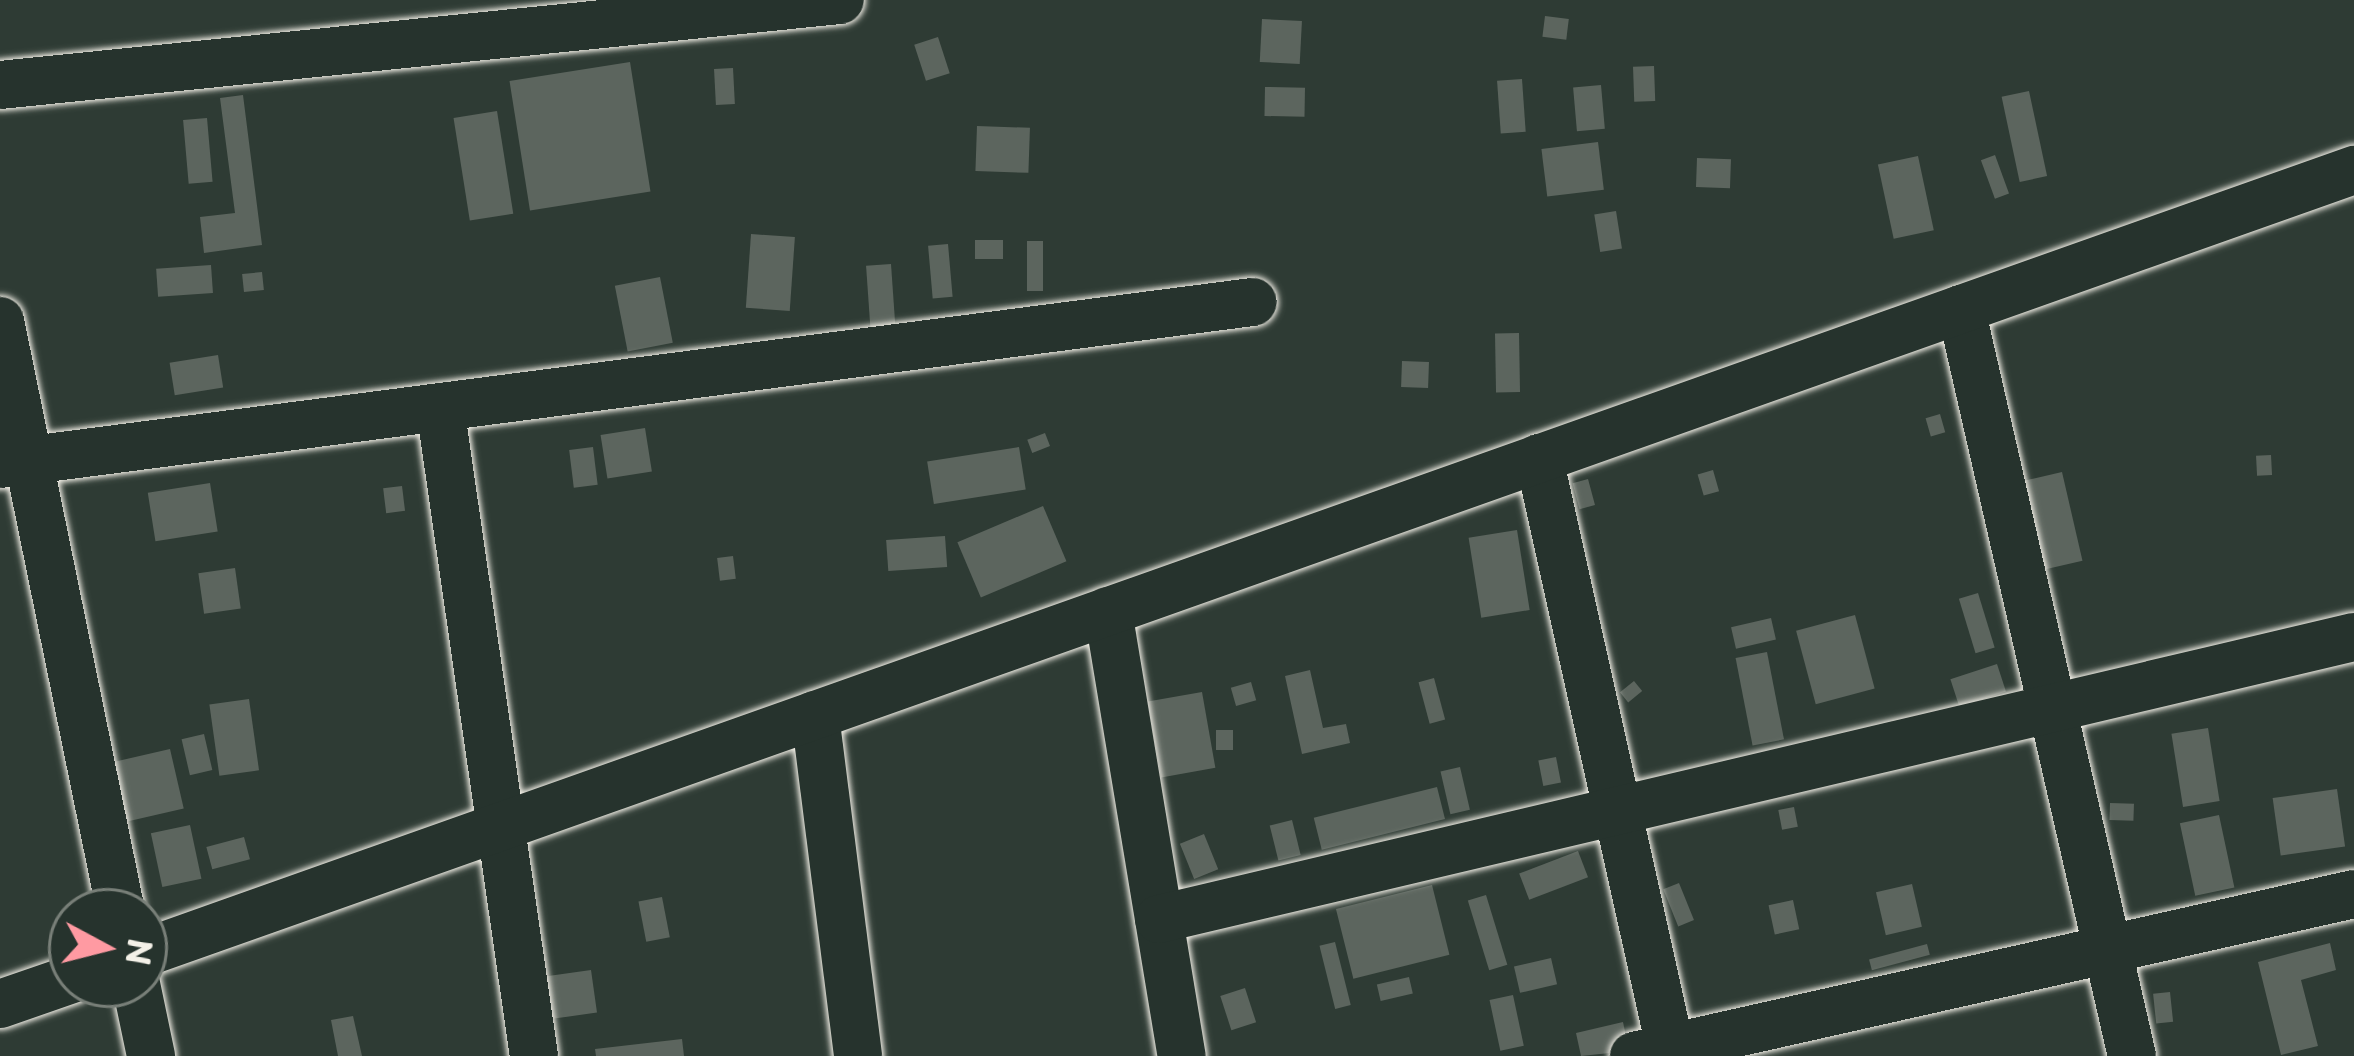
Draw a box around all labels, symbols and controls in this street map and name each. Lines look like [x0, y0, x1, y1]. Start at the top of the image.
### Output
north arrow [48, 888, 168, 1008]
text: N [114, 936, 167, 968]

